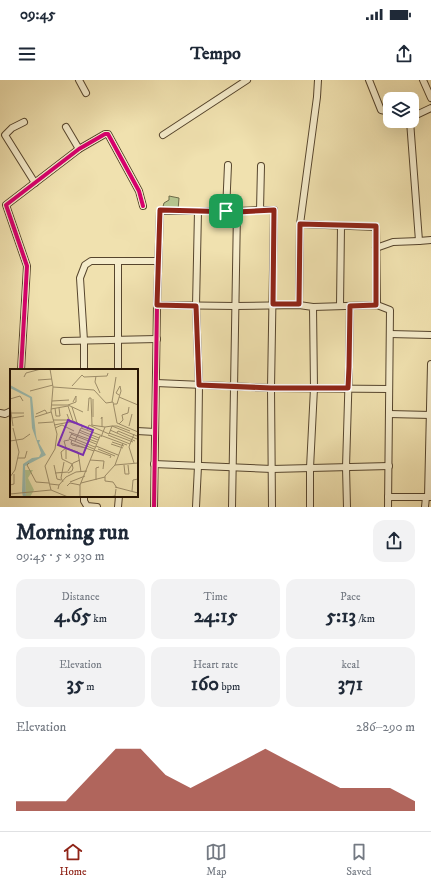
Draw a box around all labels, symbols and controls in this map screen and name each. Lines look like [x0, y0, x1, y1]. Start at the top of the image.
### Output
text: 09:45 [20, 5, 55, 24]
icon: menu [16, 43, 38, 65]
text: Tempo [190, 43, 241, 65]
icon: share [393, 43, 415, 65]
map controls [383, 92, 419, 128]
button: layers [383, 92, 419, 128]
pin [209, 194, 243, 228]
icon: arrive [215, 200, 237, 222]
inset map [10, 369, 138, 497]
text: Morning run [16, 519, 129, 546]
button: share [373, 520, 415, 562]
text: 09:45 · 5 × 930 m [16, 548, 105, 564]
text: Distance [62, 590, 99, 604]
text: Time [204, 590, 227, 604]
text: Pace [340, 590, 361, 604]
text: 4.65 [54, 604, 91, 629]
text: 24:15 [194, 604, 237, 629]
text: 5:13 [326, 604, 356, 629]
text: km [91, 612, 107, 626]
text: /km [356, 612, 375, 626]
text: Elevation [59, 658, 102, 672]
text: Heart rate [193, 658, 238, 672]
text: kcal [341, 658, 360, 672]
text: 35 [66, 672, 84, 697]
text: 160 [191, 672, 219, 697]
text: 371 [338, 672, 363, 697]
text: m [84, 680, 95, 694]
text: bpm [219, 680, 240, 694]
text: Elevation [16, 719, 66, 735]
text: 286–290 m [356, 719, 415, 735]
tab: Home [59, 841, 87, 879]
tab: Map [205, 841, 227, 879]
tab: Saved [346, 841, 372, 879]

